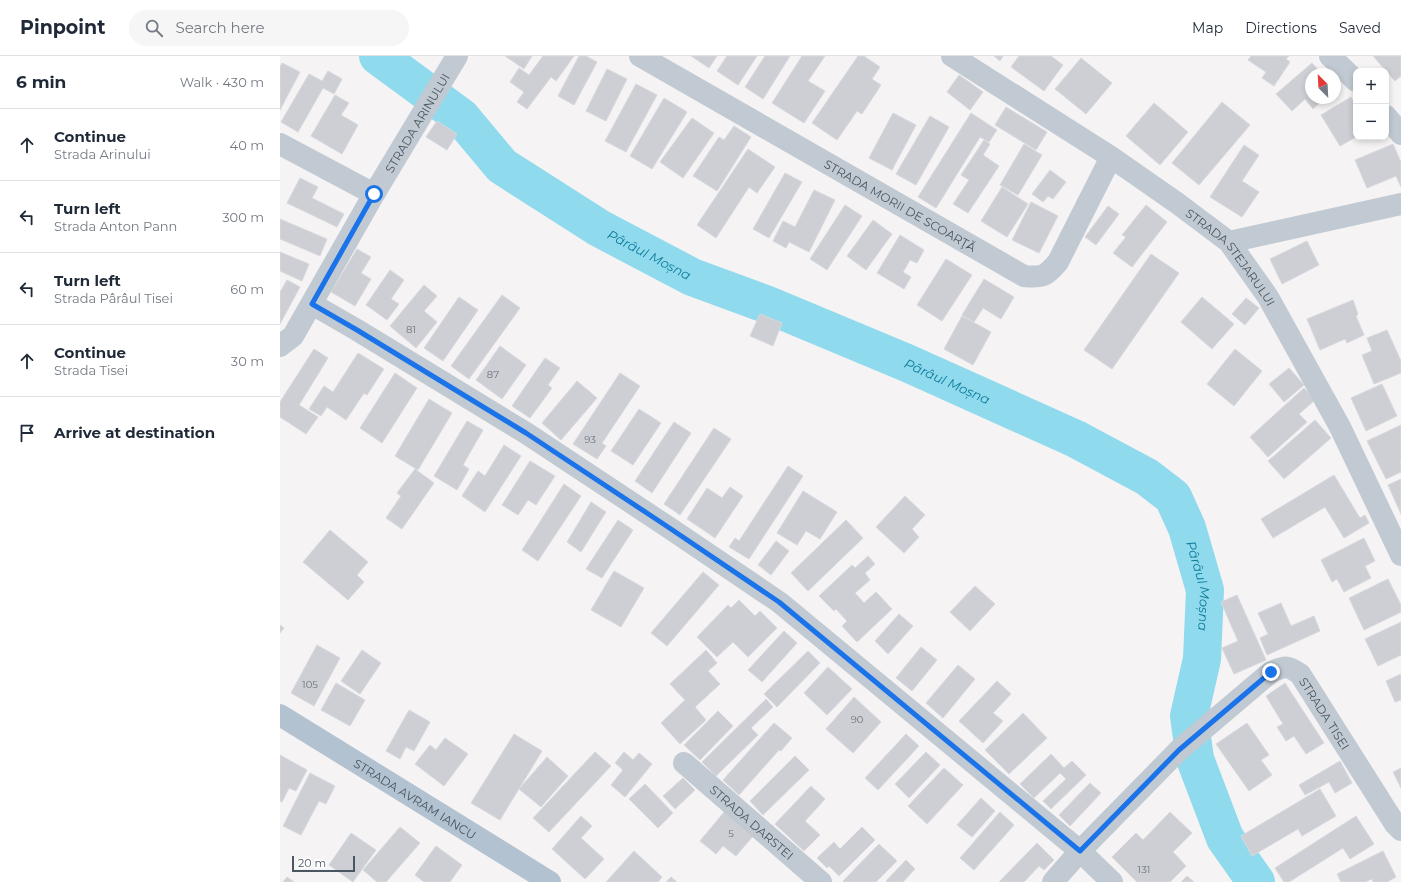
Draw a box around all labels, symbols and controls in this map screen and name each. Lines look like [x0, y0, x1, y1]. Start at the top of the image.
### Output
search box [129, 10, 409, 46]
text: Pinpoint [20, 16, 105, 39]
icon: search [143, 17, 165, 39]
text: Search here [175, 18, 265, 37]
text: Map [1192, 19, 1223, 37]
text: Directions [1245, 19, 1317, 37]
text: Saved [1339, 19, 1381, 37]
north arrow [1305, 68, 1341, 104]
map controls [1353, 68, 1389, 140]
button: + [1353, 68, 1389, 104]
street label: STRADA ARINULUI [381, 70, 452, 175]
text: 6 min [16, 72, 66, 92]
text: Walk · 430 m [180, 74, 264, 90]
button: − [1353, 104, 1389, 140]
text: Continue [54, 127, 126, 146]
icon: ahead [16, 134, 38, 156]
text: 40 m [230, 137, 264, 153]
text: Strada Arinului [54, 146, 151, 162]
street label: STRADA MORII DE SCOARŢĂ [822, 156, 979, 255]
route start [365, 185, 383, 203]
text: Turn left [54, 199, 121, 218]
street label: STRADA STEJARULUI [1183, 205, 1279, 308]
icon: left [16, 206, 38, 228]
text: 300 m [222, 209, 264, 225]
text: Strada Anton Pann [54, 218, 177, 234]
water label: Pârâul Moșna [605, 226, 694, 283]
text: Turn left [54, 271, 121, 290]
icon: left [16, 278, 38, 300]
text: 60 m [230, 281, 264, 297]
text: Strada Pârâul Tisei [54, 290, 173, 306]
house number: 81 [406, 323, 416, 336]
text: Continue [54, 343, 126, 362]
icon: ahead [16, 350, 38, 372]
text: 30 m [231, 353, 264, 369]
water label: Pârâul Moșna [902, 355, 993, 407]
text: Strada Tisei [54, 362, 128, 378]
house number: 87 [487, 368, 499, 381]
icon: arrive [16, 422, 38, 444]
text: Arrive at destination [54, 423, 215, 442]
house number: 93 [584, 433, 596, 446]
water label: Pârâul Moșna [1183, 539, 1213, 632]
route end [1262, 663, 1280, 681]
street label: STRADA TISEI [1296, 674, 1353, 752]
house number: 105 [302, 678, 318, 691]
house number: 90 [851, 713, 864, 726]
street label: STRADA AVRAM IANCU [351, 755, 479, 842]
street label: STRADA DARSTEI [707, 782, 797, 862]
house number: 5 [728, 827, 734, 840]
scale bar [292, 854, 355, 873]
text: 20 m [298, 856, 326, 870]
house number: 131 [1138, 863, 1150, 876]

